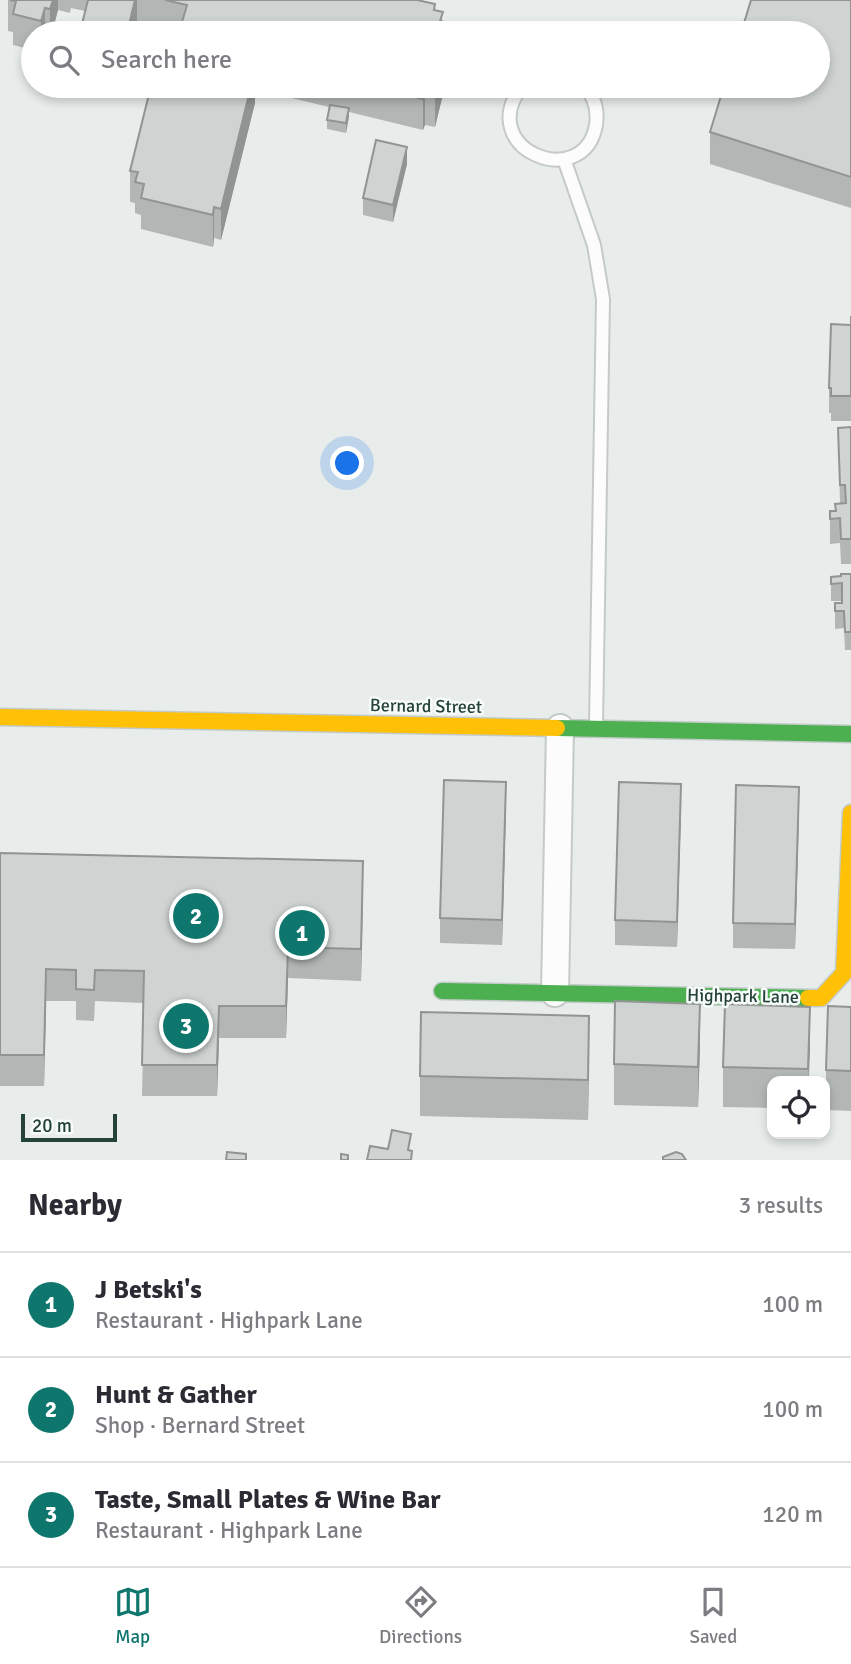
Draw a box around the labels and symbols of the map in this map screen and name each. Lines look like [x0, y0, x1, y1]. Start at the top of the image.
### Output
your location [330, 446, 364, 480]
street label: Bernard Street [370, 694, 482, 718]
pin: 2 [173, 890, 219, 942]
pin: 1 [279, 907, 325, 959]
street label: Highpark Lane [687, 984, 799, 1008]
pin: 3 [163, 1000, 209, 1052]
scale bar [21, 1111, 117, 1143]

